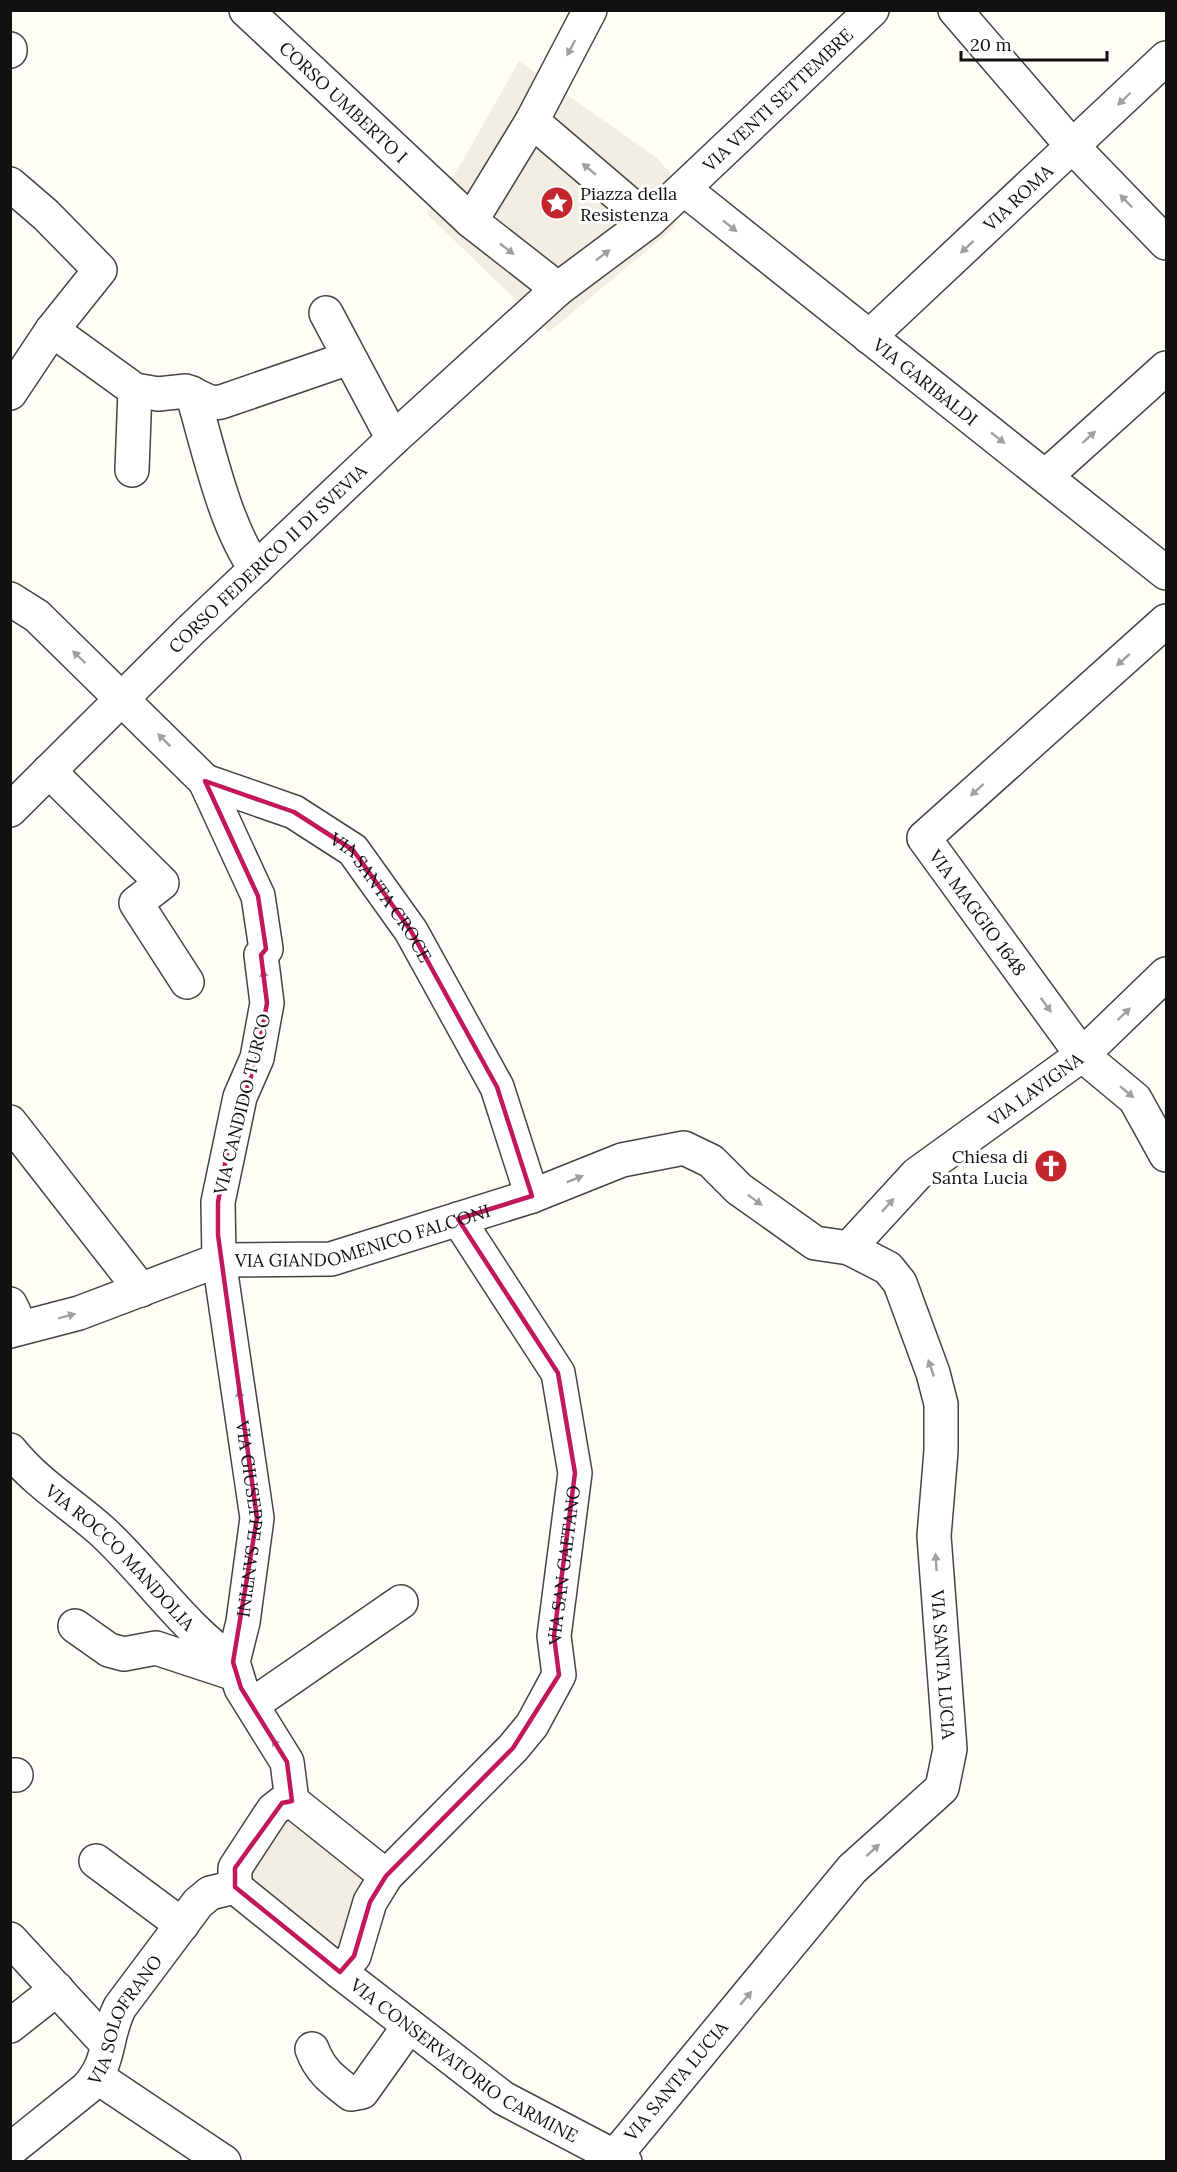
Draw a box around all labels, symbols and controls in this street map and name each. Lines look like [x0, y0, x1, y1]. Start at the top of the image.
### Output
street label: VIA VENTI SETTEMBRE [697, 23, 858, 177]
scale bar [961, 24, 1106, 62]
text: 20 m [970, 33, 1012, 56]
street label: CORSO UMBERTO I [275, 36, 413, 167]
one-way arrow [566, 40, 576, 57]
one-way arrow [1117, 92, 1132, 106]
street label: VIA ROMA [977, 159, 1058, 236]
one-way arrow [581, 163, 597, 176]
place label: Piazza della Resistenza [580, 182, 677, 226]
place icon: Piazza della Resistenza [539, 185, 575, 221]
one-way arrow [1119, 195, 1133, 209]
one-way arrow [722, 219, 738, 232]
one-way arrow [960, 239, 974, 253]
one-way arrow [500, 243, 515, 255]
one-way arrow [595, 249, 611, 261]
street label: VIA GARIBALDI [868, 332, 983, 430]
one-way arrow [1081, 431, 1096, 444]
one-way arrow [990, 432, 1006, 445]
street label: CORSO FEDERICO II DI SVEVIA [163, 458, 372, 658]
one-way arrow [73, 650, 87, 664]
one-way arrow [1116, 653, 1131, 666]
one-way arrow [157, 733, 171, 747]
one-way arrow [970, 783, 985, 796]
street label: VIA SANTA CROCE [325, 826, 437, 966]
street label: VIA MAGGIO 1648 [924, 844, 1032, 980]
one-way arrow [259, 968, 269, 987]
one-way arrow [1040, 997, 1052, 1013]
one-way arrow [1117, 1008, 1131, 1022]
street label: VIA CANDIDO TURCO [208, 1011, 276, 1198]
street label: VIA LAVIGNA [982, 1047, 1088, 1131]
one-way arrow [1119, 1085, 1134, 1098]
place label: Chiesa di Santa Lucia [932, 1145, 1028, 1189]
church icon: Chiesa di Santa Lucia [1033, 1148, 1069, 1184]
one-way arrow [566, 1174, 584, 1183]
one-way arrow [746, 1194, 762, 1206]
one-way arrow [881, 1197, 895, 1212]
street label: VIA GIANDOMENICO FALCONI [234, 1198, 493, 1271]
one-way arrow [58, 1311, 76, 1320]
one-way arrow [926, 1359, 936, 1377]
one-way arrow [236, 1388, 245, 1407]
street label: VIA GIUSEPPE SANTINI [231, 1418, 269, 1619]
street label: VIA ROCCO MANDOLIA [40, 1478, 201, 1635]
street label: VIA SAN GAETANO [542, 1484, 585, 1647]
one-way arrow [931, 1552, 941, 1571]
street label: VIA SANTA LUCIA [927, 1588, 961, 1741]
one-way arrow [272, 1737, 283, 1754]
one-way arrow [865, 1844, 880, 1857]
street label: VIA SOLOFRANO [82, 1950, 167, 2090]
street label: VIA CONSERVATORIO CARMINE [345, 1972, 582, 2147]
one-way arrow [739, 1990, 752, 2006]
street label: VIA SANTA LUCIA [618, 2016, 733, 2146]

